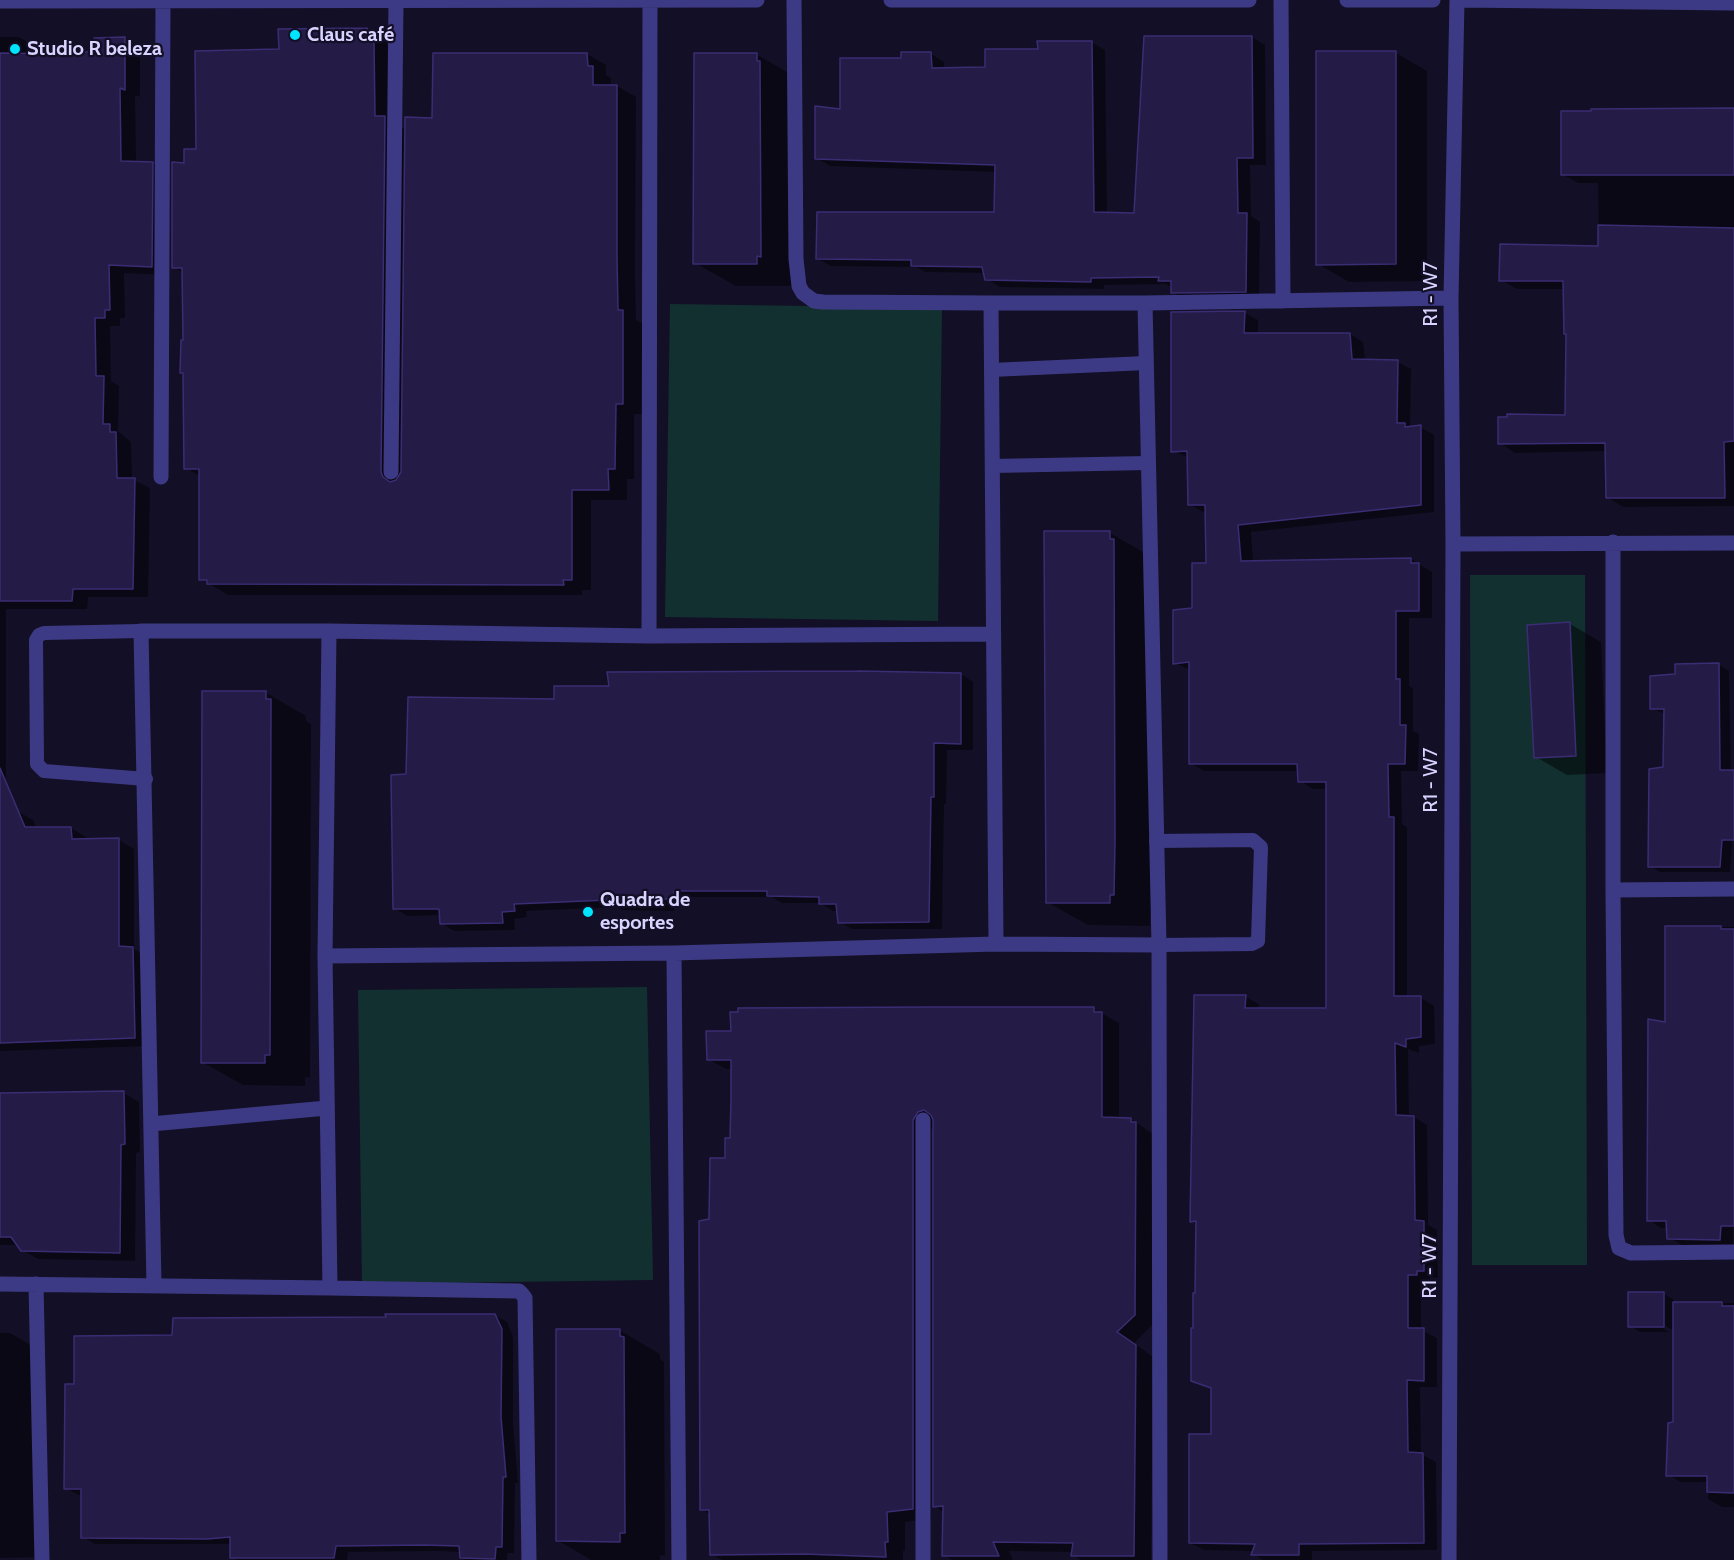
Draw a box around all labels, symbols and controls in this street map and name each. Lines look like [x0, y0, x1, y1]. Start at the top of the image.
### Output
place label: Claus café [307, 23, 394, 47]
marker: Claus café [288, 28, 302, 42]
place label: Studio R beleza [27, 37, 162, 61]
marker: Studio R beleza [8, 42, 22, 56]
street label: R1 - W7 [1419, 261, 1443, 327]
street label: R1 - W7 [1419, 747, 1443, 813]
place label: Quadra de esportes [600, 888, 690, 935]
marker: Quadra de esportes [581, 905, 595, 919]
street label: R1 - W7 [1418, 1233, 1442, 1299]

